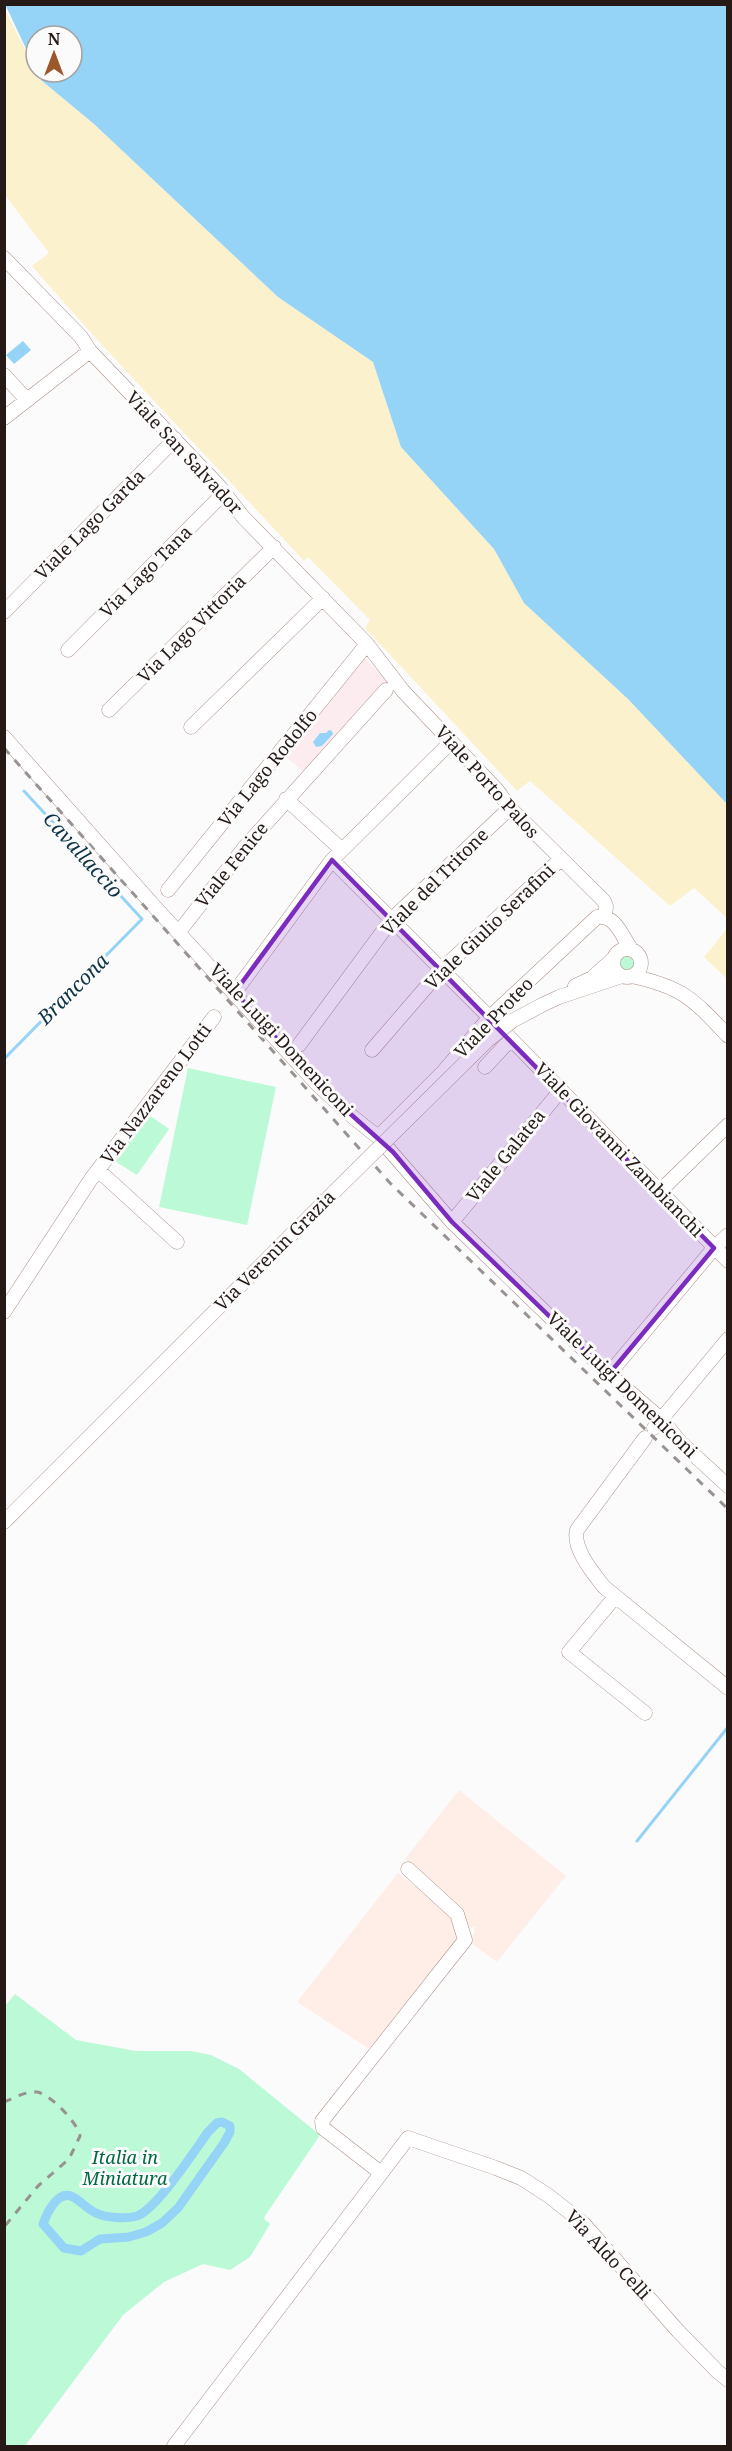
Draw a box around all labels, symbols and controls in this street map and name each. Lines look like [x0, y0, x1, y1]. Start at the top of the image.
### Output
north arrow [24, 24, 84, 84]
text: N [48, 28, 61, 50]
street label: Viale San Salvador [121, 386, 248, 519]
street label: Viale Lago Garda [29, 464, 150, 585]
street label: Via Lago Tana [94, 520, 197, 623]
street label: Via Lago Vittoria [132, 569, 251, 688]
street label: Via Lago Rodolfo [212, 703, 322, 831]
street label: Viale Porto Palos [431, 720, 545, 843]
water label: Cavallaccio [37, 806, 129, 904]
street label: Viale Fenice [189, 817, 273, 912]
street label: Viale del Tritone [376, 823, 493, 940]
street label: Viale Giulio Serafini [419, 858, 559, 994]
water label: Brancona [30, 947, 114, 1031]
street label: Viale Luigi Domeniconi [205, 958, 359, 1121]
street label: Viale Proteo [449, 972, 538, 1063]
street label: Via Nazzareno Lotti [94, 1018, 216, 1168]
street label: Viale Giovanni Zambianchi [530, 1057, 710, 1242]
street label: Viale Galatea [460, 1104, 550, 1207]
street label: Via Verenin Grazia [209, 1185, 340, 1316]
street label: Viale Luigi Domeniconi [542, 1306, 703, 1463]
park label: Italia in Miniatura [82, 2145, 168, 2190]
street label: Via Aldo Celli [561, 2204, 657, 2305]

